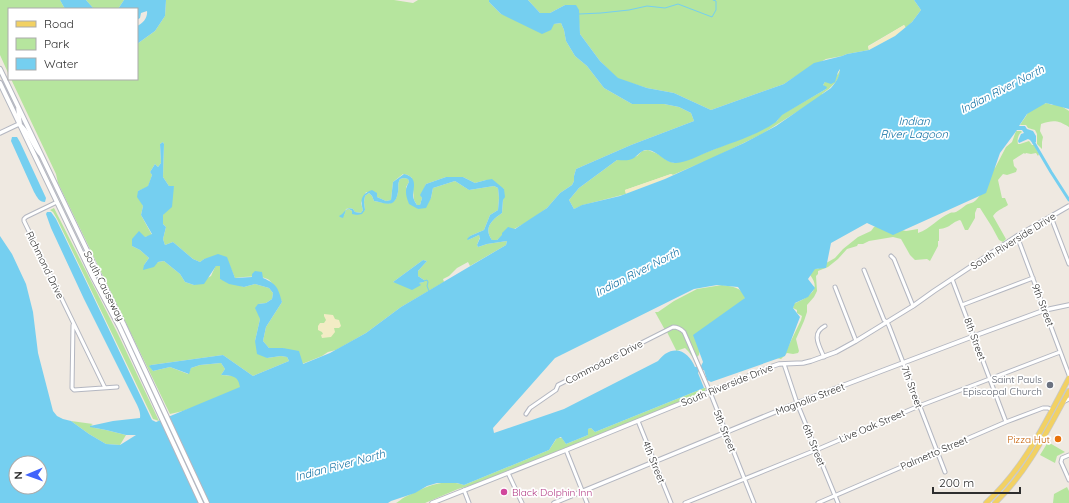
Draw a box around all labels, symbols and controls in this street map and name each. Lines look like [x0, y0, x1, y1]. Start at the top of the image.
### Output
legend [8, 8, 138, 80]
text: Road [44, 16, 74, 31]
text: Park [44, 36, 69, 51]
text: Water [44, 56, 79, 71]
water label: Indian River North [958, 62, 1047, 116]
water label: Indian River Lagoon [880, 114, 949, 141]
street label: South Riverside Drive [968, 209, 1058, 272]
street label: Richmond Drive [23, 229, 67, 301]
water label: Indian River North [593, 245, 682, 299]
street label: South Causeway [81, 249, 127, 323]
street label: 9th Street [1029, 282, 1057, 329]
street label: 8th Street [961, 316, 989, 363]
street label: Commodore Drive [563, 337, 645, 387]
street label: South Riverside Drive [679, 360, 775, 409]
street label: 7th Street [898, 364, 926, 411]
place label: Saint Pauls Episcopal Church [963, 373, 1042, 398]
street label: Magnolia Street [774, 380, 847, 418]
marker: Saint Pauls Episcopal Church [1045, 380, 1055, 390]
street label: Live Oak Street [837, 406, 907, 446]
street label: 5th Street [711, 408, 740, 455]
street label: 6th Street [800, 422, 829, 469]
street label: Palmetto Street [898, 433, 970, 473]
place label: Pizza Hut [1007, 433, 1051, 446]
marker: Pizza Hut [1053, 434, 1063, 444]
street label: 4th Street [640, 439, 669, 486]
water label: Indian River North [294, 446, 387, 484]
north arrow [8, 455, 48, 495]
scale bar [933, 469, 1020, 495]
text: N [11, 471, 25, 480]
text: 200 m [939, 475, 974, 490]
place label: Black Dolphin Inn [512, 486, 592, 499]
marker: Black Dolphin Inn [499, 487, 509, 497]

